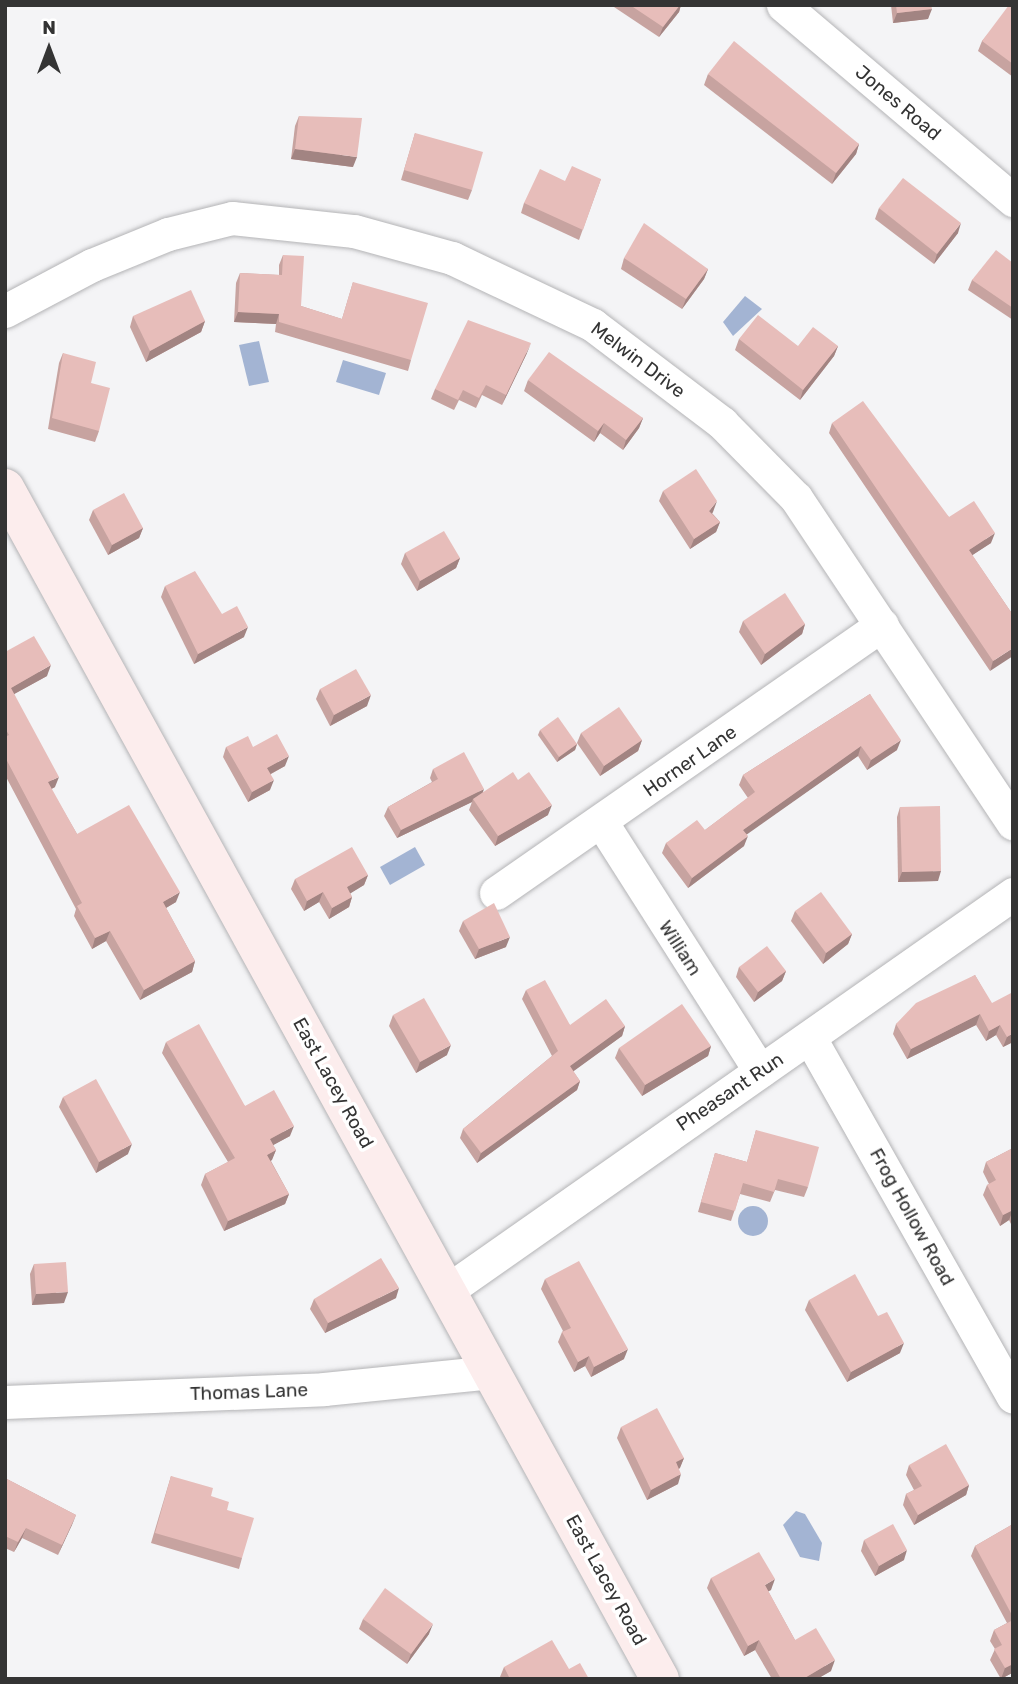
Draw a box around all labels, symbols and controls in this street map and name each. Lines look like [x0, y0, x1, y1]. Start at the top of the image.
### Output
north arrow [14, 14, 84, 84]
text: N [42, 16, 56, 39]
street label: Jones Road [851, 61, 945, 145]
street label: Melwin Drive [586, 317, 690, 403]
street label: Horner Lane [639, 720, 741, 802]
street label: William [654, 916, 706, 980]
street label: East Lacey Road [288, 1014, 378, 1152]
street label: Pheasant Run [672, 1048, 788, 1136]
street label: Frog Hollow Road [865, 1144, 959, 1290]
street label: Thomas Lane [190, 1379, 308, 1405]
street label: East Lacey Road [561, 1511, 651, 1649]

